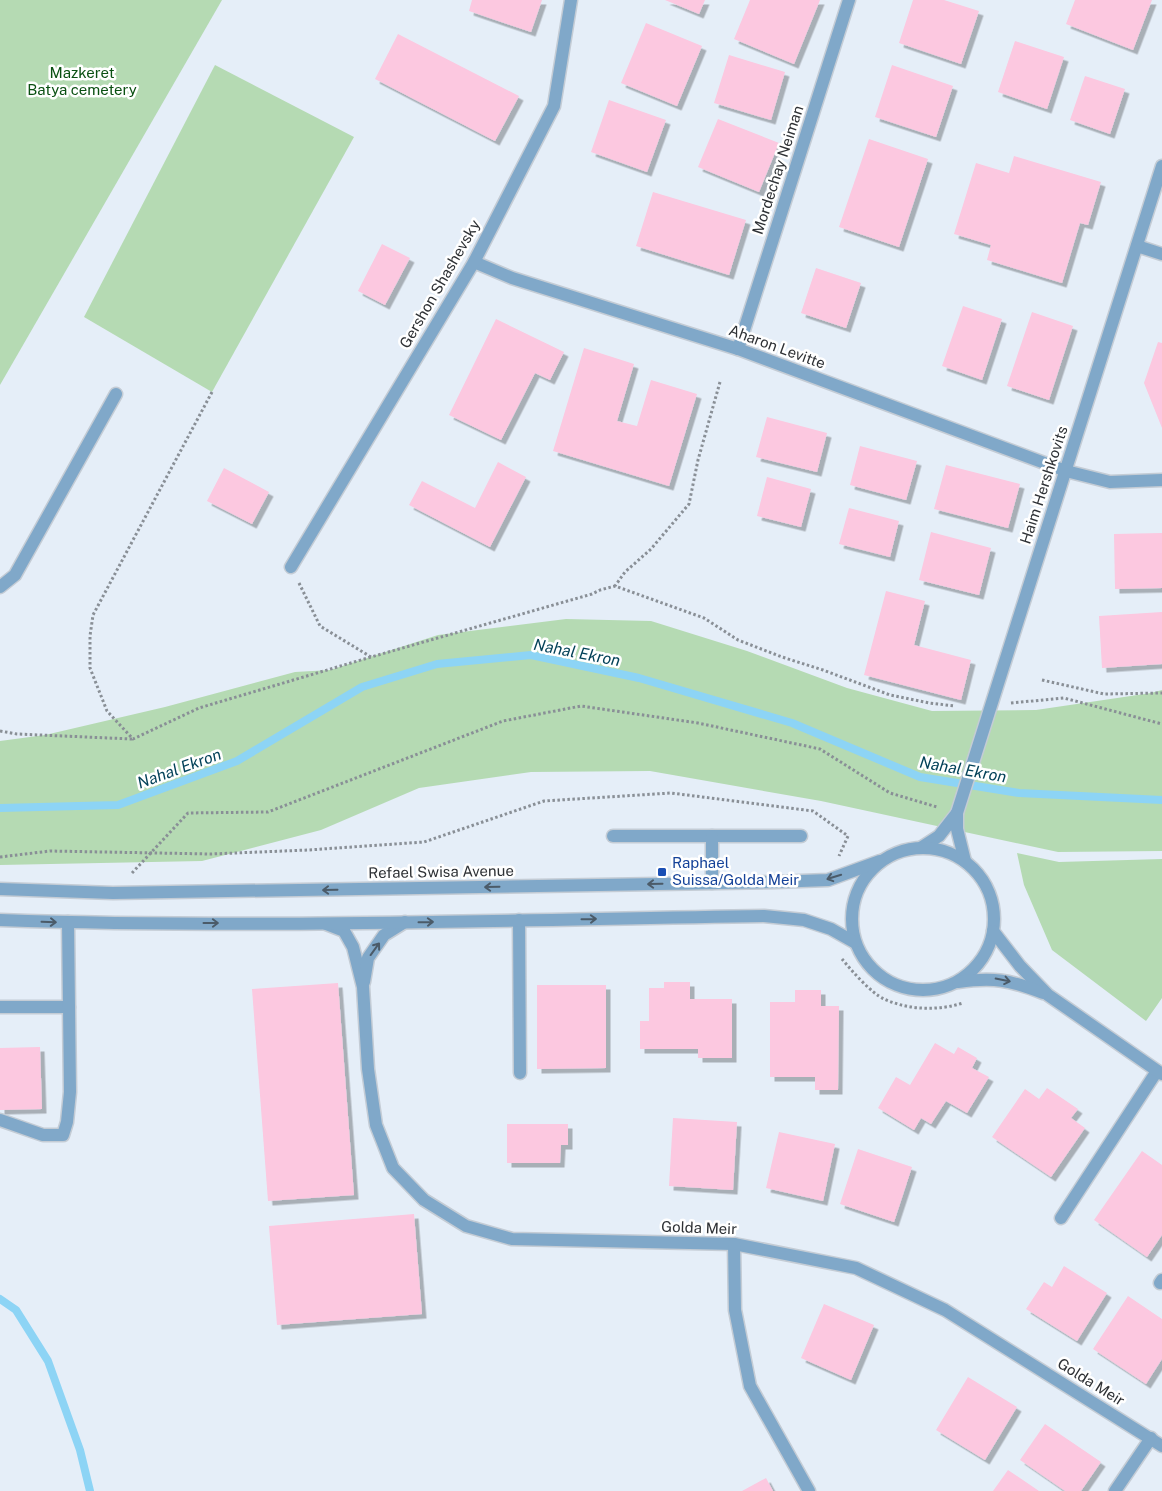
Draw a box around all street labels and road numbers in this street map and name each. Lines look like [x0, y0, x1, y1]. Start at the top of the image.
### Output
street label: Mordechay Neiman [749, 103, 806, 236]
street label: Gershon Shashevsky [396, 217, 483, 351]
street label: Aharon Levitte [727, 321, 828, 372]
street label: Haim Hershkovits [1016, 424, 1071, 546]
street label: Refael Swisa Avenue [368, 862, 514, 881]
street label: Golda Meir [661, 1218, 737, 1237]
street label: Golda Meir [1055, 1354, 1128, 1409]

